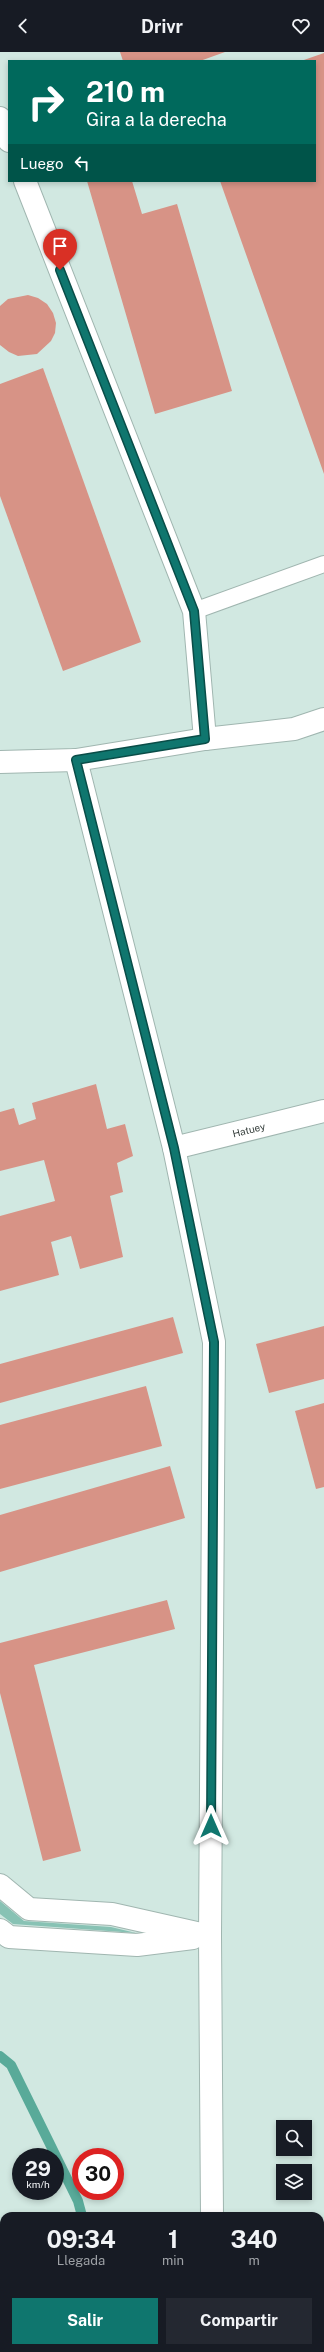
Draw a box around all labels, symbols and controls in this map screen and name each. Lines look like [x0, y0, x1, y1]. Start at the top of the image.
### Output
icon: back [12, 15, 34, 37]
icon: heart [290, 15, 312, 37]
text: Drivr [141, 16, 183, 37]
text: 210 m [86, 75, 165, 108]
icon: right [20, 76, 72, 128]
text: Gira a la derecha [86, 109, 227, 130]
icon: left [71, 152, 93, 174]
text: Luego [20, 155, 63, 172]
pin [43, 229, 77, 270]
icon: arrive [49, 235, 71, 257]
street label: Hatuey [231, 1120, 267, 1139]
position arrow [190, 1805, 232, 1847]
map controls [276, 2120, 312, 2200]
button: search [276, 2120, 312, 2156]
speed limit sign: 30 [72, 2148, 124, 2200]
text: 29 [25, 2157, 51, 2181]
button: layers [276, 2164, 312, 2200]
text: km/h [26, 2178, 50, 2190]
text: 09:34 [46, 2225, 116, 2253]
text: 1 [168, 2225, 178, 2253]
text: 340 [231, 2225, 278, 2253]
text: Llegada [57, 2253, 105, 2268]
text: min [162, 2253, 184, 2268]
text: m [248, 2253, 260, 2268]
button: Salir [12, 2298, 158, 2344]
button: Compartir [166, 2298, 312, 2344]

